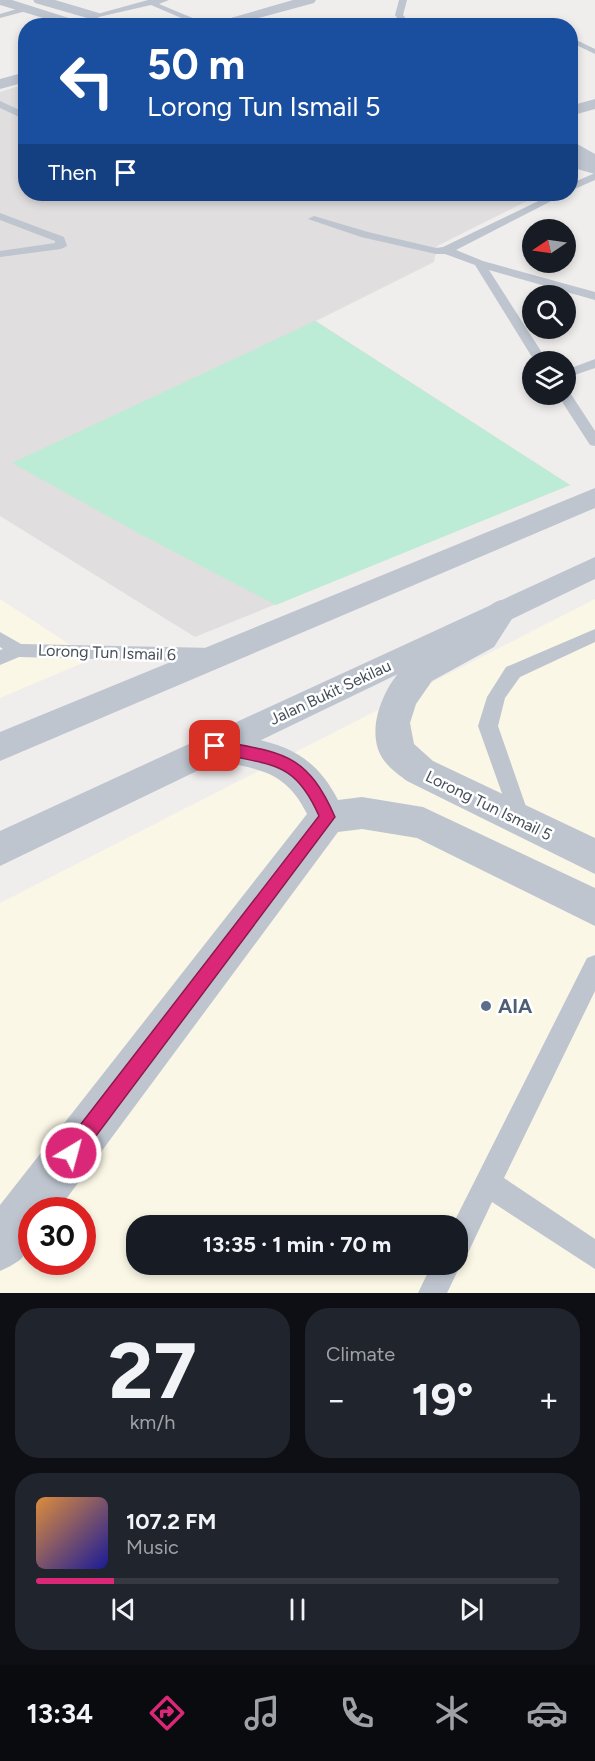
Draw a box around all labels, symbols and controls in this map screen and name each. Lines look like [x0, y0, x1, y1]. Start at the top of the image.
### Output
text: 50 m [147, 39, 245, 90]
icon: left [48, 42, 126, 120]
text: Lorong Tun Ismail 5 [147, 90, 381, 123]
icon: arrive [109, 156, 142, 189]
text: Then [48, 159, 97, 186]
north arrow [522, 219, 576, 273]
map controls [522, 219, 576, 405]
button: search [522, 285, 576, 339]
button: layers [522, 351, 576, 405]
street label: Lorong Tun Ismail 6 [38, 641, 176, 664]
street label: Jalan Bukit Sekilau [266, 656, 394, 729]
pin [189, 720, 240, 771]
icon: arrive [198, 729, 231, 762]
street label: Lorong Tun Ismail 5 [422, 767, 555, 844]
place label: AIA [498, 994, 533, 1018]
marker: AIA [479, 999, 493, 1013]
position arrow [39, 1121, 103, 1185]
speed limit sign: 30 [18, 1197, 96, 1275]
text: 13:35 · 1 min · 70 m [203, 1231, 391, 1258]
text: 27 [108, 1324, 197, 1418]
text: Climate [326, 1342, 395, 1366]
text: 19° [411, 1372, 474, 1426]
text: − [326, 1380, 347, 1419]
text: + [538, 1380, 559, 1419]
text: km/h [130, 1410, 175, 1434]
text: 107.2 FM [126, 1508, 216, 1535]
text: Music [126, 1535, 179, 1559]
icon: previous [107, 1593, 140, 1626]
icon: pause [281, 1593, 314, 1626]
icon: next [455, 1593, 488, 1626]
icon: directions [146, 1692, 188, 1734]
icon: music [241, 1692, 283, 1734]
icon: phone [336, 1692, 378, 1734]
icon: climate [431, 1692, 473, 1734]
icon: car [526, 1692, 568, 1734]
text: 13:34 [27, 1697, 93, 1730]

